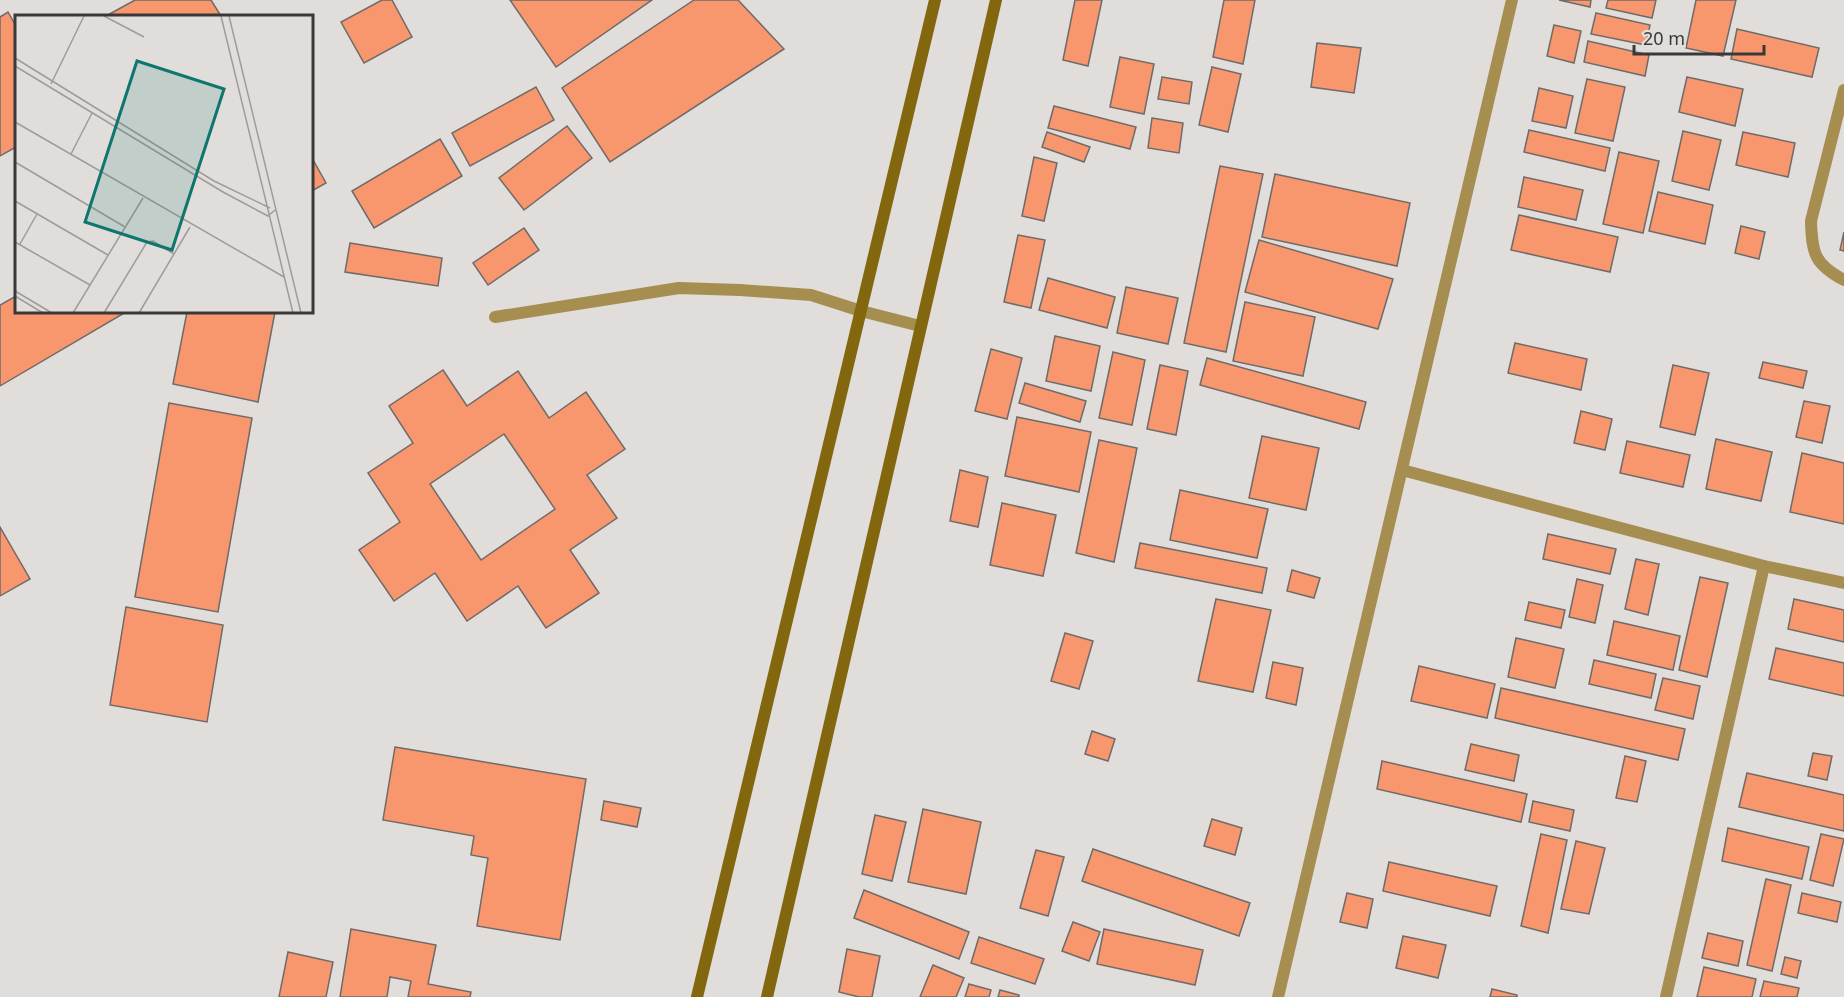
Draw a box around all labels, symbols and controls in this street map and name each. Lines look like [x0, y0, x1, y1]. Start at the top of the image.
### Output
inset map [15, 15, 314, 314]
scale bar [1634, 18, 1764, 56]
text: 20 m [1643, 26, 1685, 50]

